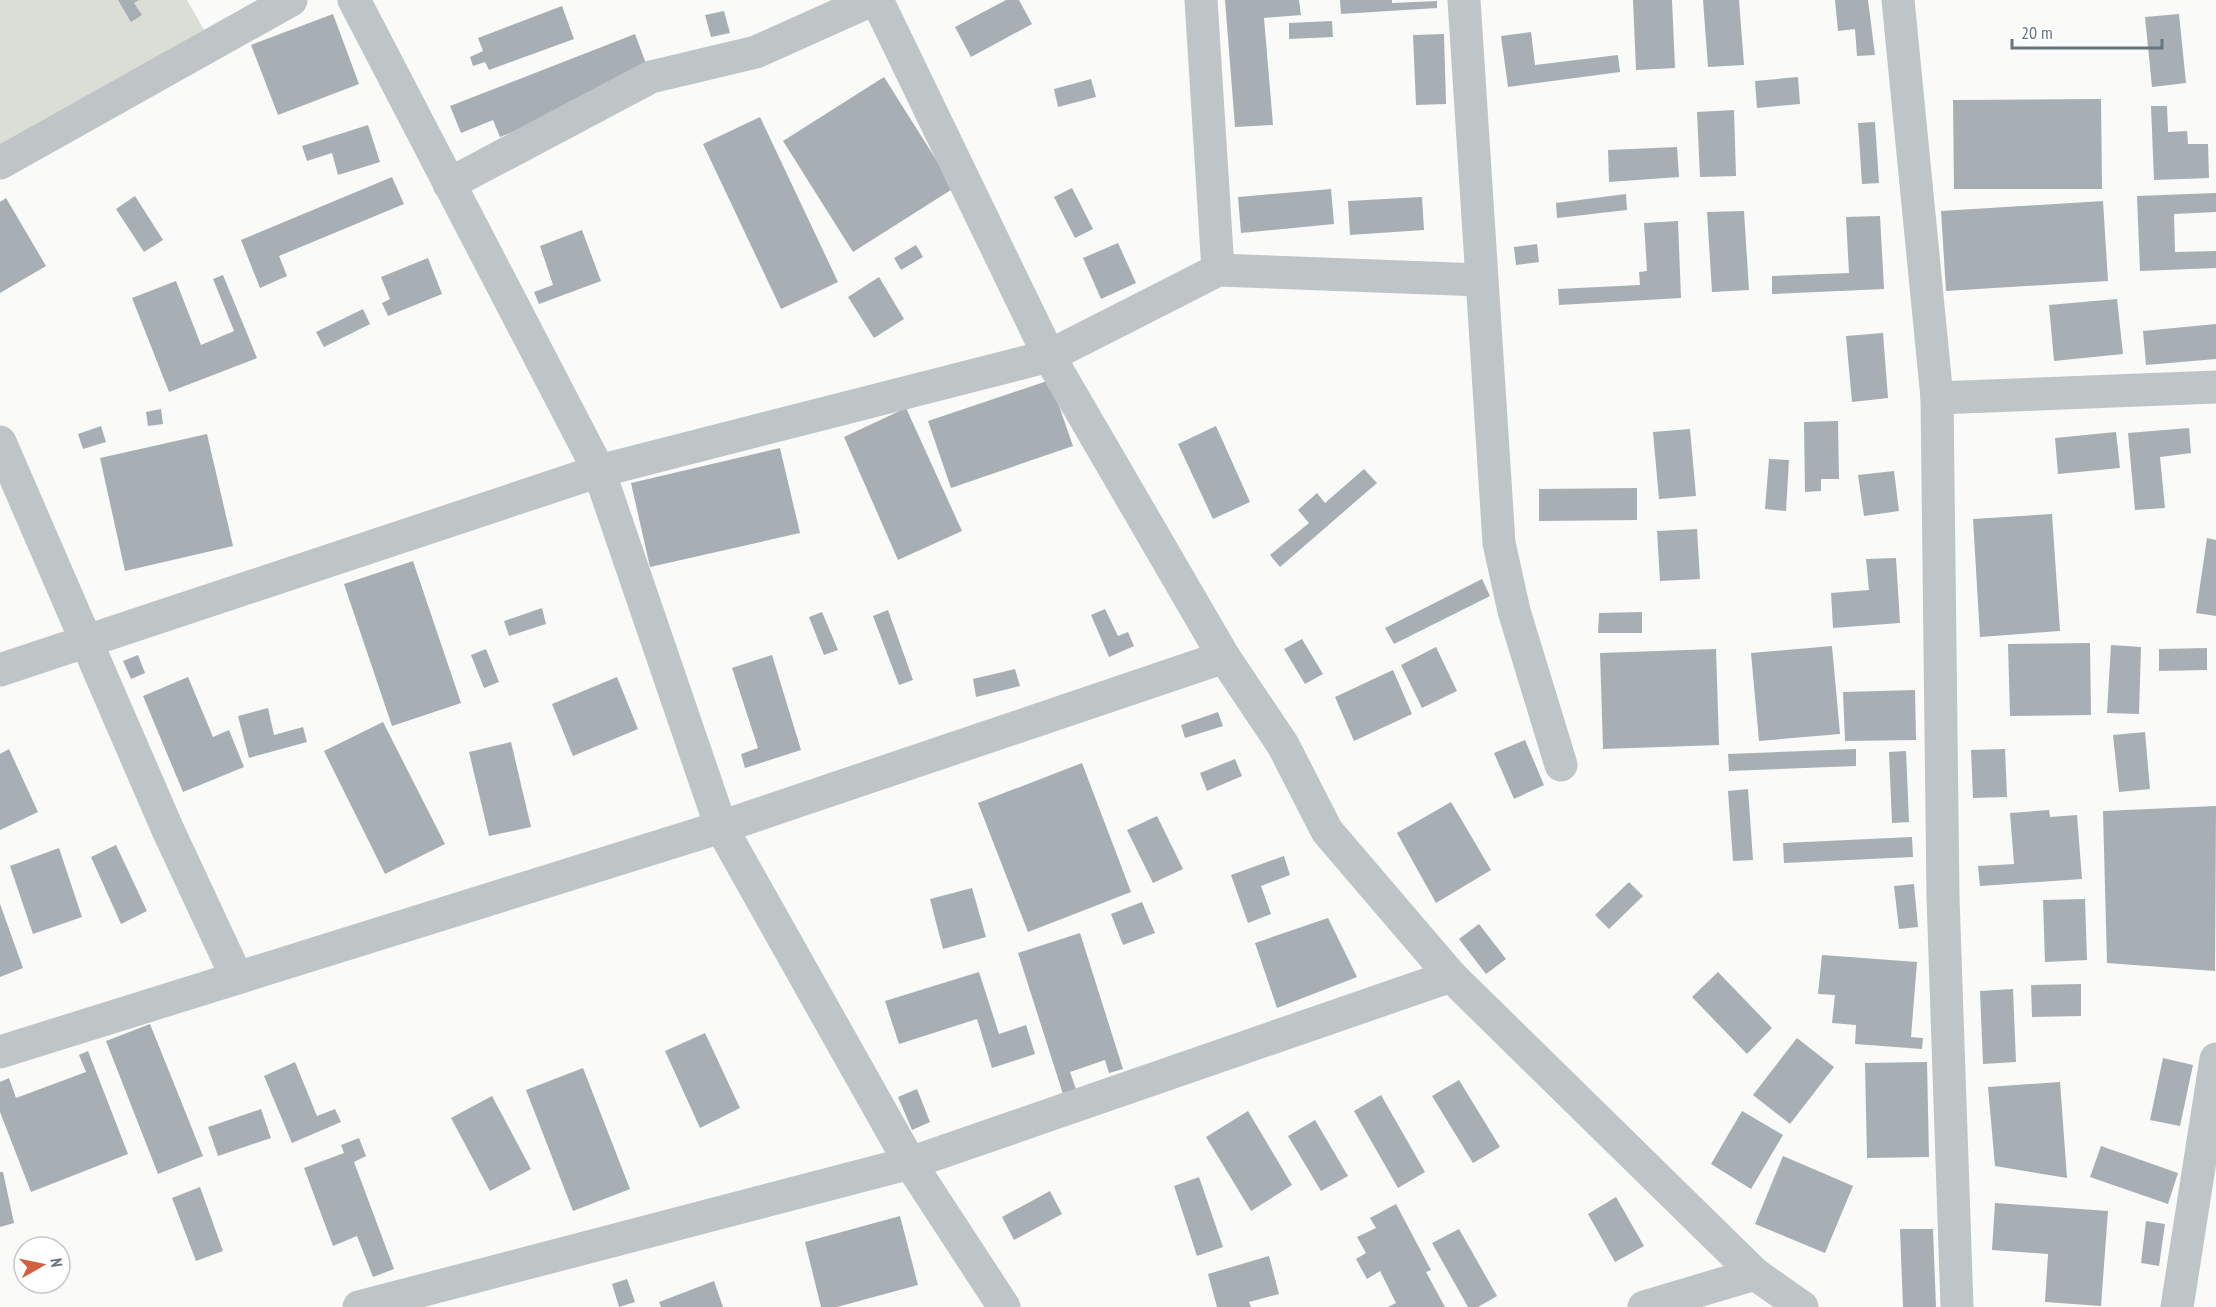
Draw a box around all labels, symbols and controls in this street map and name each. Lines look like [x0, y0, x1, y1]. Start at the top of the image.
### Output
scale bar [2012, 12, 2162, 50]
text: 20 m [2021, 21, 2053, 44]
north arrow [12, 1235, 72, 1295]
text: N [46, 1257, 67, 1268]

